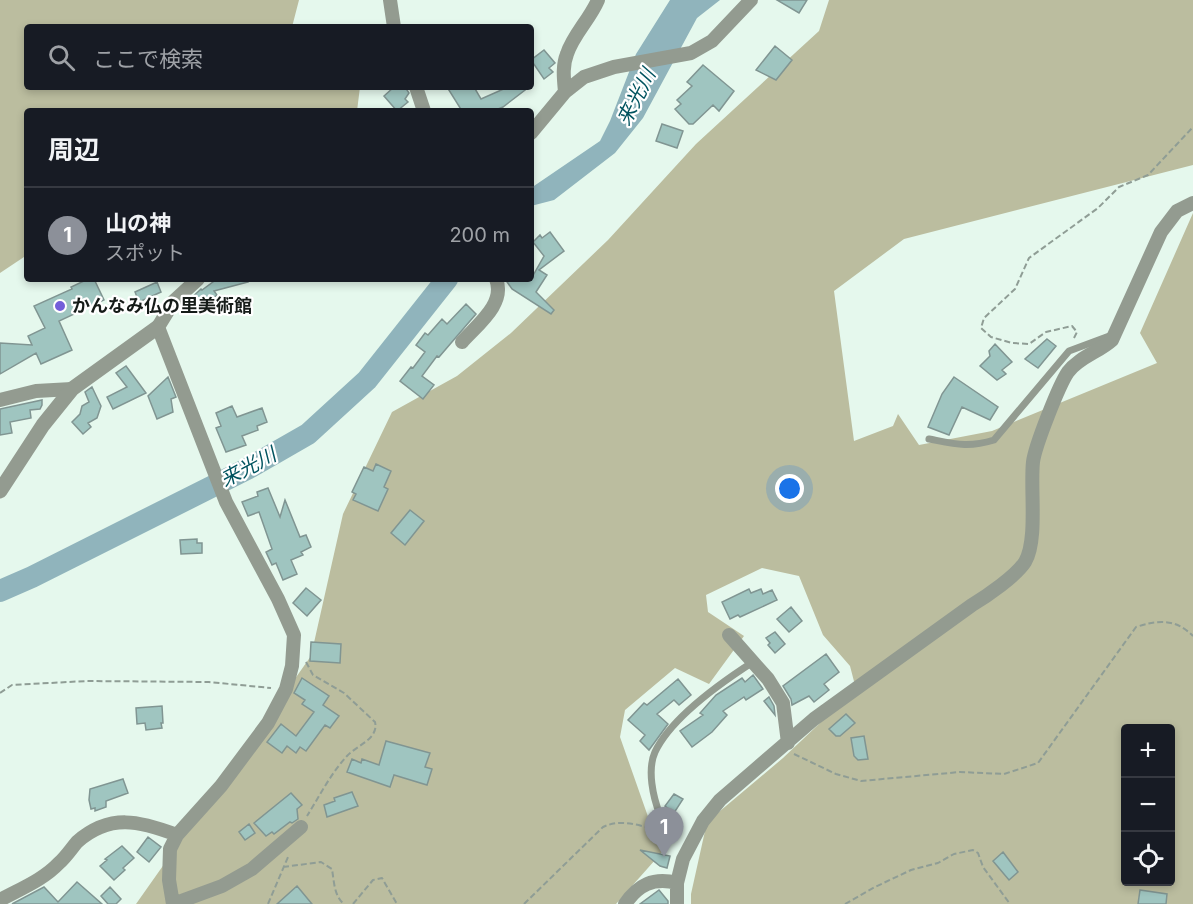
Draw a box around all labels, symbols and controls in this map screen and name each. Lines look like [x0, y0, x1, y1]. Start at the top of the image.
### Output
search box [24, 24, 534, 90]
icon: search [45, 41, 78, 74]
text: ここで検索 [93, 46, 203, 72]
water label: 来光川 [612, 63, 661, 129]
text: 周辺 [48, 134, 100, 165]
text: 山の神 [105, 210, 171, 236]
text: 1 [63, 223, 72, 247]
text: 200 m [449, 223, 510, 247]
text: スポット [105, 241, 185, 265]
place label: かんなみ仏の里美術館 [72, 295, 252, 316]
marker: かんなみ仏の里美術館 [53, 299, 67, 313]
water label: 来光川 [216, 441, 282, 492]
your location [775, 474, 804, 503]
map controls [1121, 724, 1175, 886]
button: + [1121, 724, 1175, 778]
button: − [1121, 778, 1175, 832]
pin: 1 [644, 808, 684, 857]
button: locate [1121, 832, 1175, 886]

